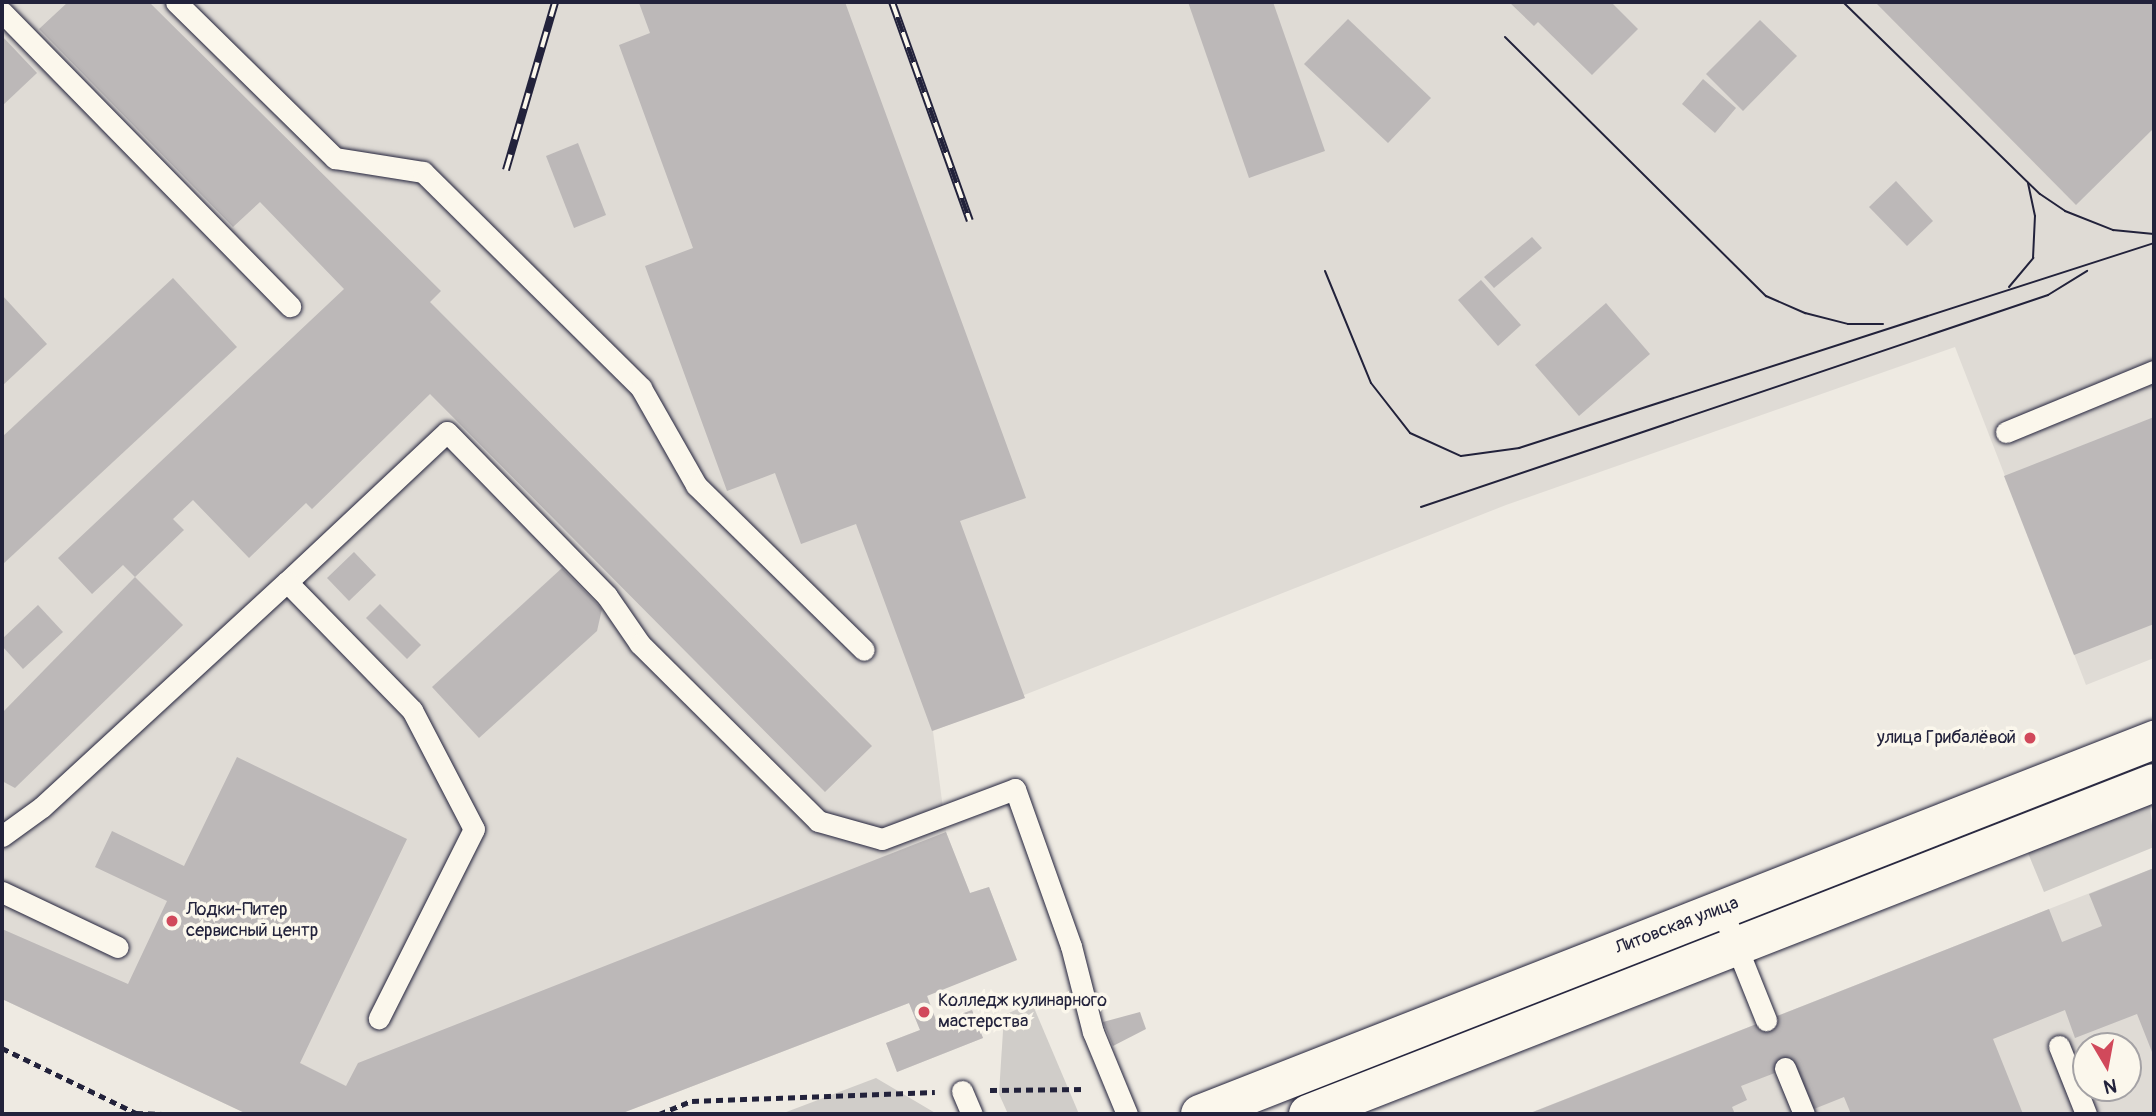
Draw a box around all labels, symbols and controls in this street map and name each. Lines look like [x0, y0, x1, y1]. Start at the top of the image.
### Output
place label: улица Грибалёвой [1877, 727, 2016, 749]
marker: улица Грибалёвой [2022, 730, 2038, 746]
street label: Литовская улица [1612, 893, 1742, 959]
place label: Лодки-Питер сервисный центр [186, 900, 318, 942]
marker: Лодки-Питер сервисный центр [164, 913, 180, 929]
place label: Колледж кулинарного мастерства [938, 991, 1107, 1034]
marker: Колледж кулинарного мастерства [916, 1004, 932, 1020]
north arrow [2072, 1032, 2142, 1102]
text: N [2102, 1073, 2119, 1099]

